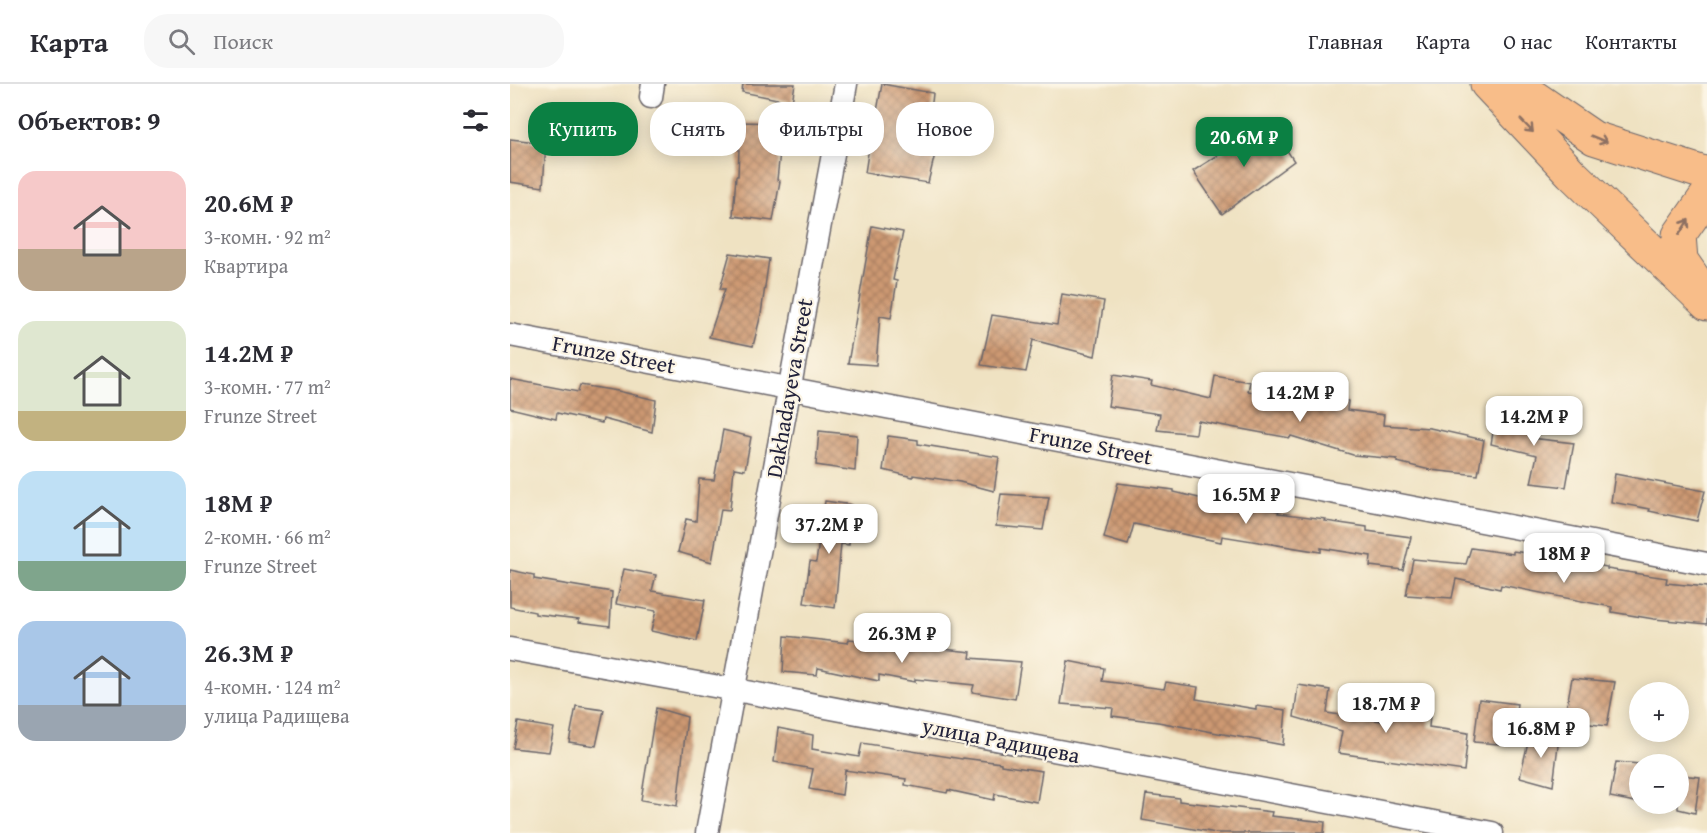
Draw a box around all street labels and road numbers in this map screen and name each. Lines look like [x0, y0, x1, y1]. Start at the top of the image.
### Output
street label: Dakhadayeva Street [757, 295, 821, 480]
street label: Frunze Street [550, 326, 678, 382]
street label: Frunze Street [1027, 417, 1155, 473]
street label: улица Радищева [918, 709, 1083, 771]

